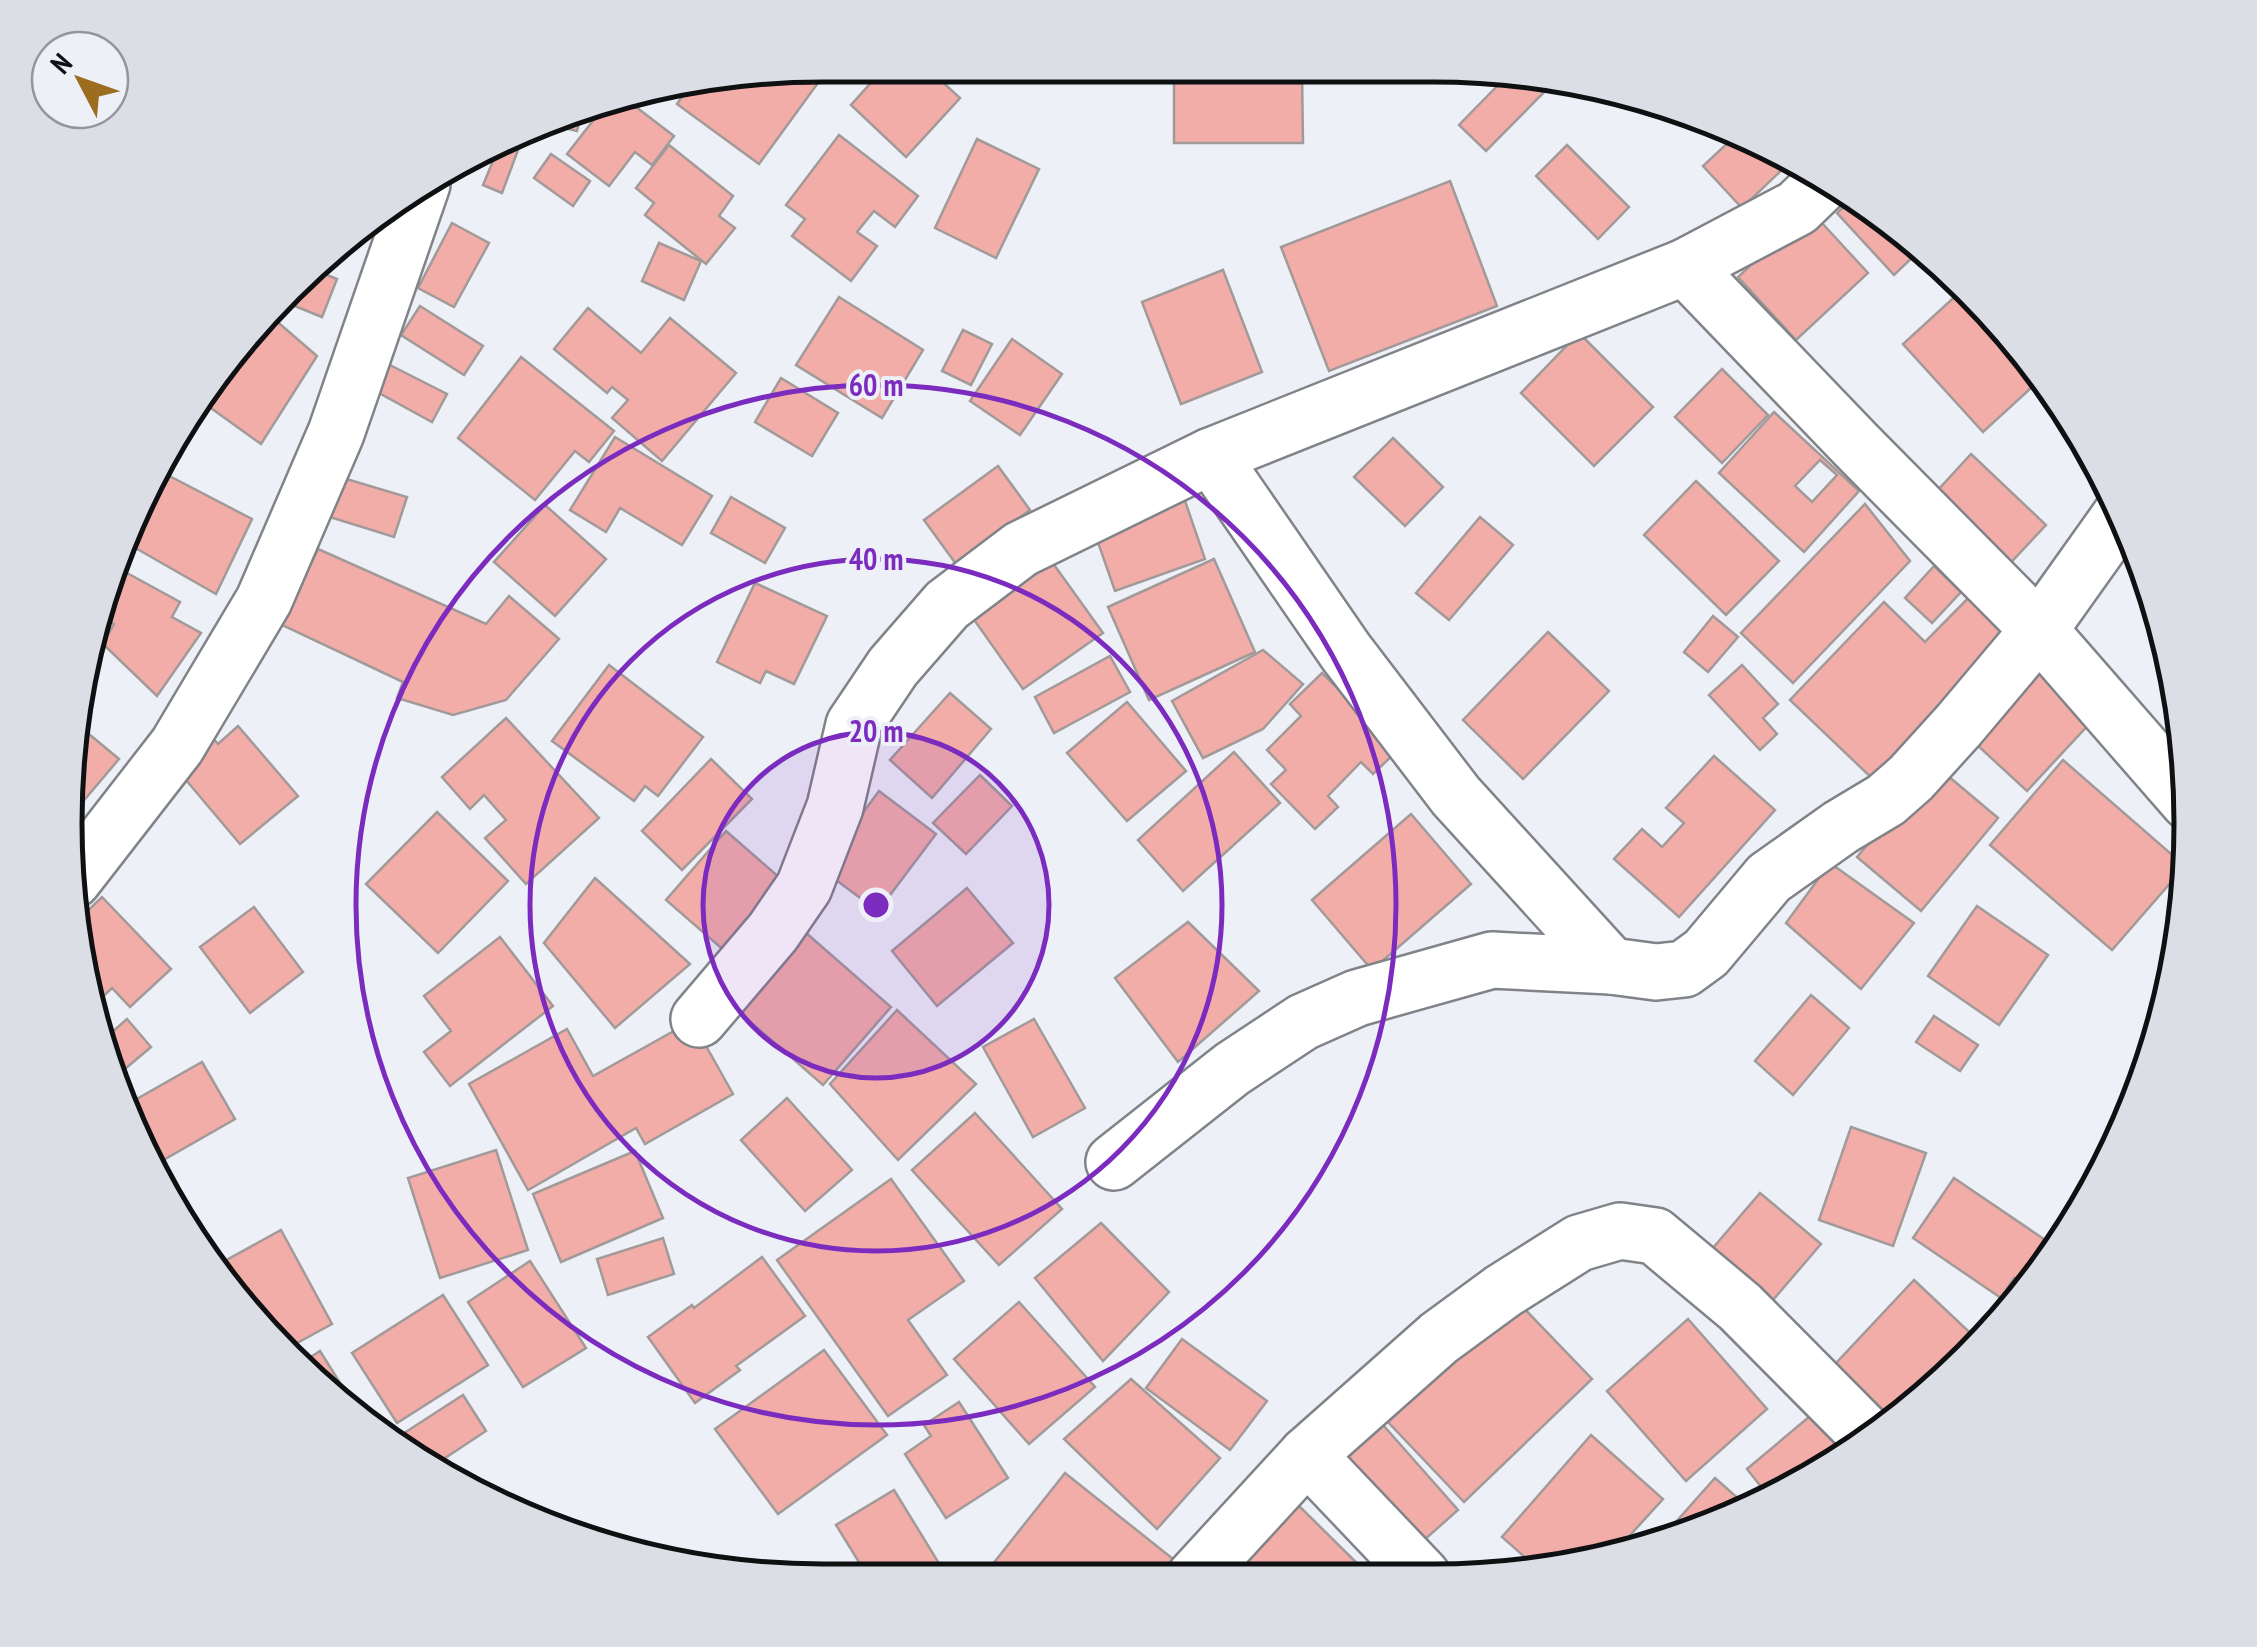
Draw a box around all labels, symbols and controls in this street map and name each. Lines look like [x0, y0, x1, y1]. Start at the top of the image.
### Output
north arrow [30, 30, 130, 130]
text: N [42, 45, 80, 81]
text: 60 m [849, 365, 903, 404]
text: 40 m [849, 539, 903, 578]
text: 20 m [849, 711, 903, 750]
centre of rings [858, 887, 894, 923]

